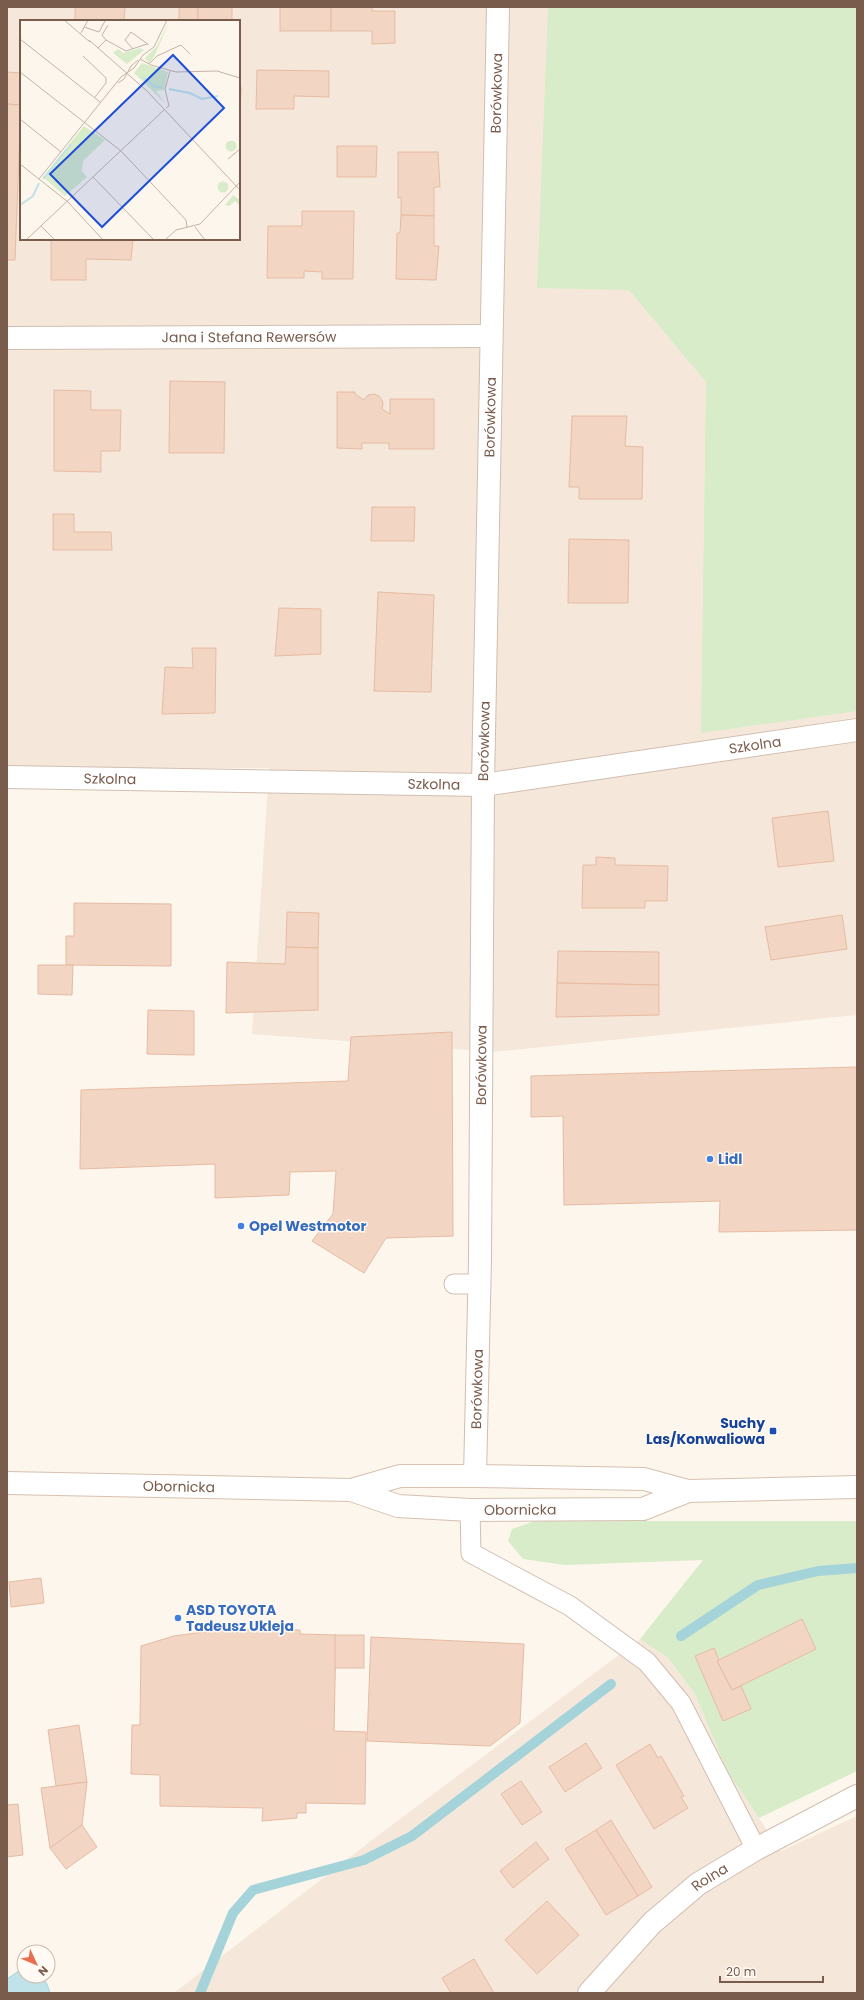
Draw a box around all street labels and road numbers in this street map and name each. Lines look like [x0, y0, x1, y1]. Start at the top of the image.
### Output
street label: Borówkowa [486, 53, 507, 134]
street label: Jana i Stefana Rewersów [161, 327, 337, 347]
street label: Borówkowa [479, 377, 501, 458]
street label: Borówkowa [473, 701, 495, 781]
street label: Szkolna [727, 731, 783, 759]
street label: Szkolna [83, 768, 136, 789]
street label: Szkolna [407, 774, 460, 795]
street label: Borówkowa [471, 1025, 491, 1105]
street label: Borówkowa [466, 1349, 488, 1429]
street label: Obornicka [143, 1476, 215, 1497]
street label: Obornicka [484, 1500, 556, 1520]
street label: Rolna [687, 1858, 732, 1896]

